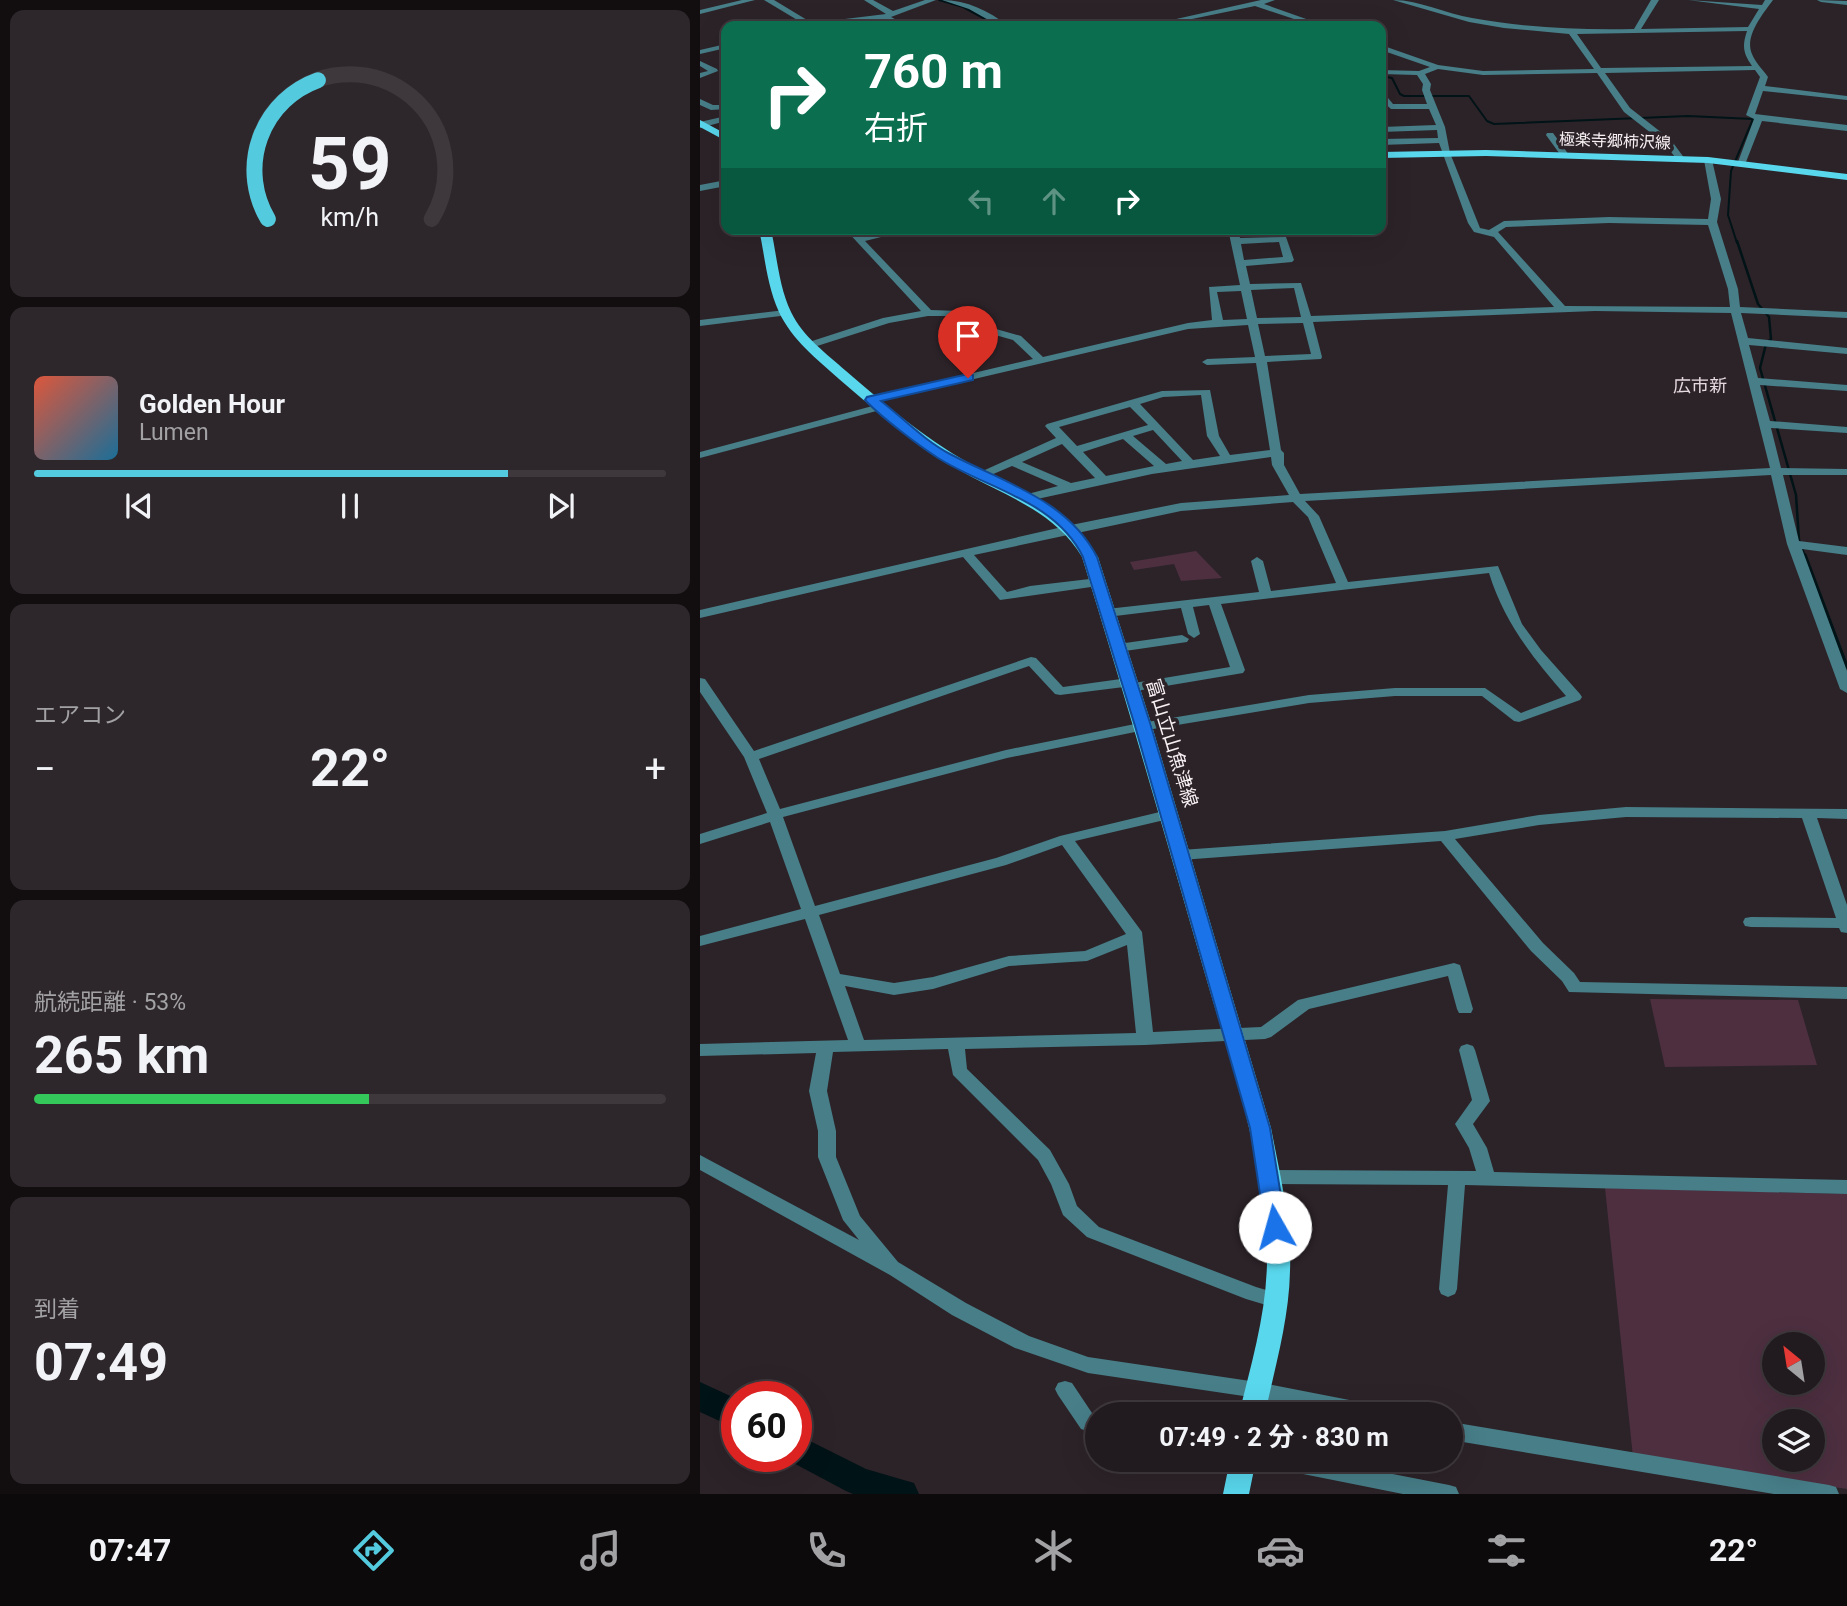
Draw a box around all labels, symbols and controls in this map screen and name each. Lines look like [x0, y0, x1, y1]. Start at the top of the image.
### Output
text: 760 m [864, 43, 1003, 100]
icon: right [749, 49, 840, 140]
text: 右折 [864, 109, 928, 147]
text: 59 [308, 122, 392, 208]
street label: 極楽寺郷柿沢線 [1559, 130, 1671, 152]
icon: left [962, 182, 1000, 220]
icon: ahead [1035, 182, 1073, 220]
icon: right [1108, 182, 1146, 220]
text: km/h [321, 203, 379, 232]
pin [938, 306, 998, 378]
icon: arrive [949, 317, 987, 355]
district label: 広市新 [1673, 375, 1727, 396]
text: Golden Hour [139, 389, 285, 419]
text: Lumen [139, 419, 209, 446]
icon: previous [120, 487, 158, 525]
icon: pause [331, 487, 369, 525]
icon: next [542, 487, 580, 525]
street label: 富山立山魚津線 [1142, 676, 1202, 810]
text: エアコン [34, 702, 126, 729]
text: 22° [310, 738, 390, 799]
text: − [34, 747, 56, 791]
text: + [644, 747, 666, 791]
text: 航続距離 · 53% [34, 989, 186, 1016]
text: 265 km [34, 1025, 209, 1086]
position arrow [1238, 1190, 1312, 1264]
text: 到着 [34, 1296, 80, 1323]
text: 07:49 [34, 1332, 168, 1393]
north arrow [1762, 1332, 1825, 1395]
map controls [1762, 1332, 1825, 1472]
speed limit sign: 60 [721, 1381, 812, 1472]
button: layers [1762, 1409, 1825, 1472]
text: 07:49 · 2 分 · 830 m [1159, 1422, 1389, 1452]
icon: directions [349, 1526, 398, 1575]
icon: music [576, 1526, 625, 1575]
icon: phone [802, 1526, 851, 1575]
icon: climate [1029, 1526, 1078, 1575]
icon: car [1256, 1526, 1305, 1575]
icon: filters [1482, 1526, 1531, 1575]
text: 07:47 [89, 1531, 171, 1569]
text: 22° [1709, 1531, 1758, 1569]

